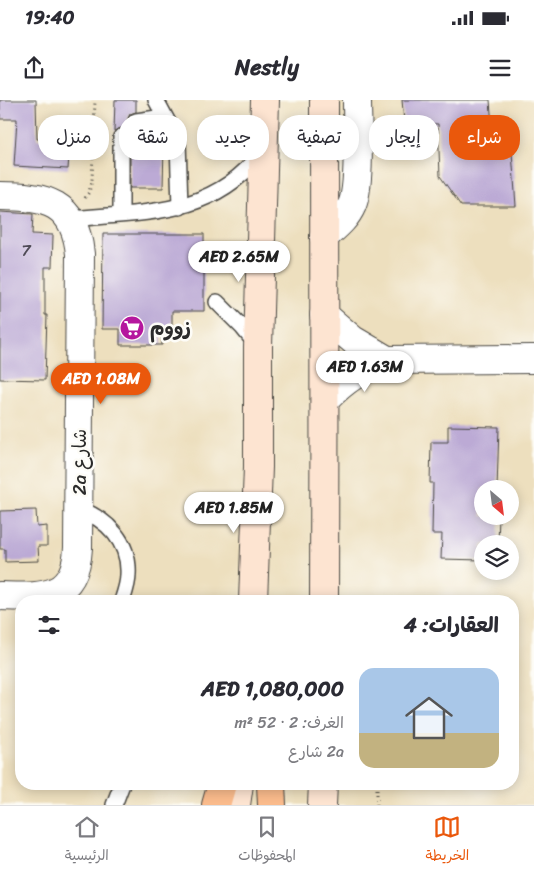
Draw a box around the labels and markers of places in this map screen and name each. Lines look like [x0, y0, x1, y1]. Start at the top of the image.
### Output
pin: AED 2.65M [182, 240, 296, 283]
place label: زووم [150, 312, 191, 345]
supermarket icon: زووم [119, 315, 145, 341]
pin: AED 1.63M [308, 350, 422, 393]
pin: AED 1.08M [44, 362, 158, 405]
pin: AED 1.85M [177, 492, 291, 534]

